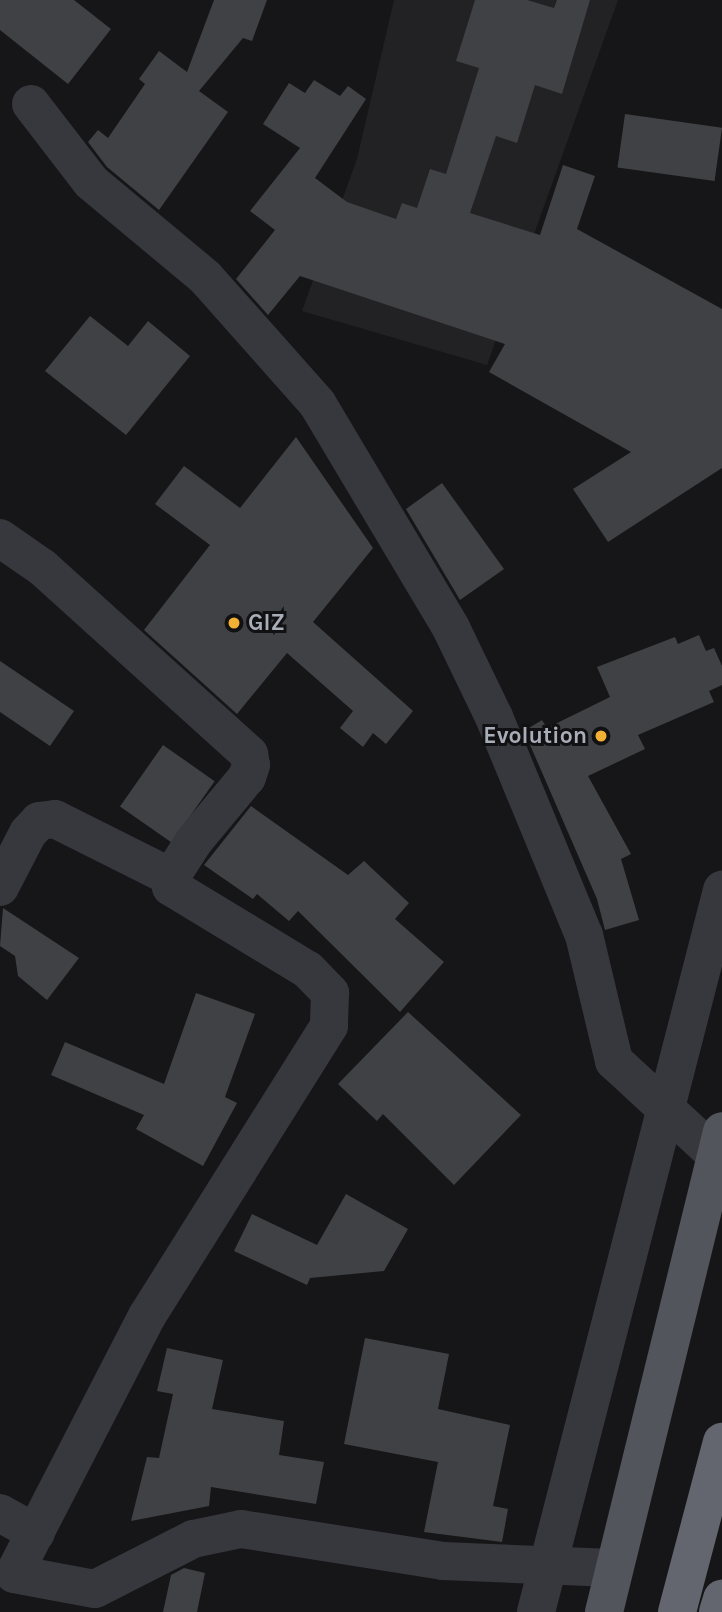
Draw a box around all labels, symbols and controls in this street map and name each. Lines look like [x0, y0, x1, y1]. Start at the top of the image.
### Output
place label: GIZ [248, 609, 285, 637]
marker: GIZ [226, 615, 242, 631]
place label: Evolution [483, 722, 587, 750]
marker: Evolution [593, 728, 609, 744]

